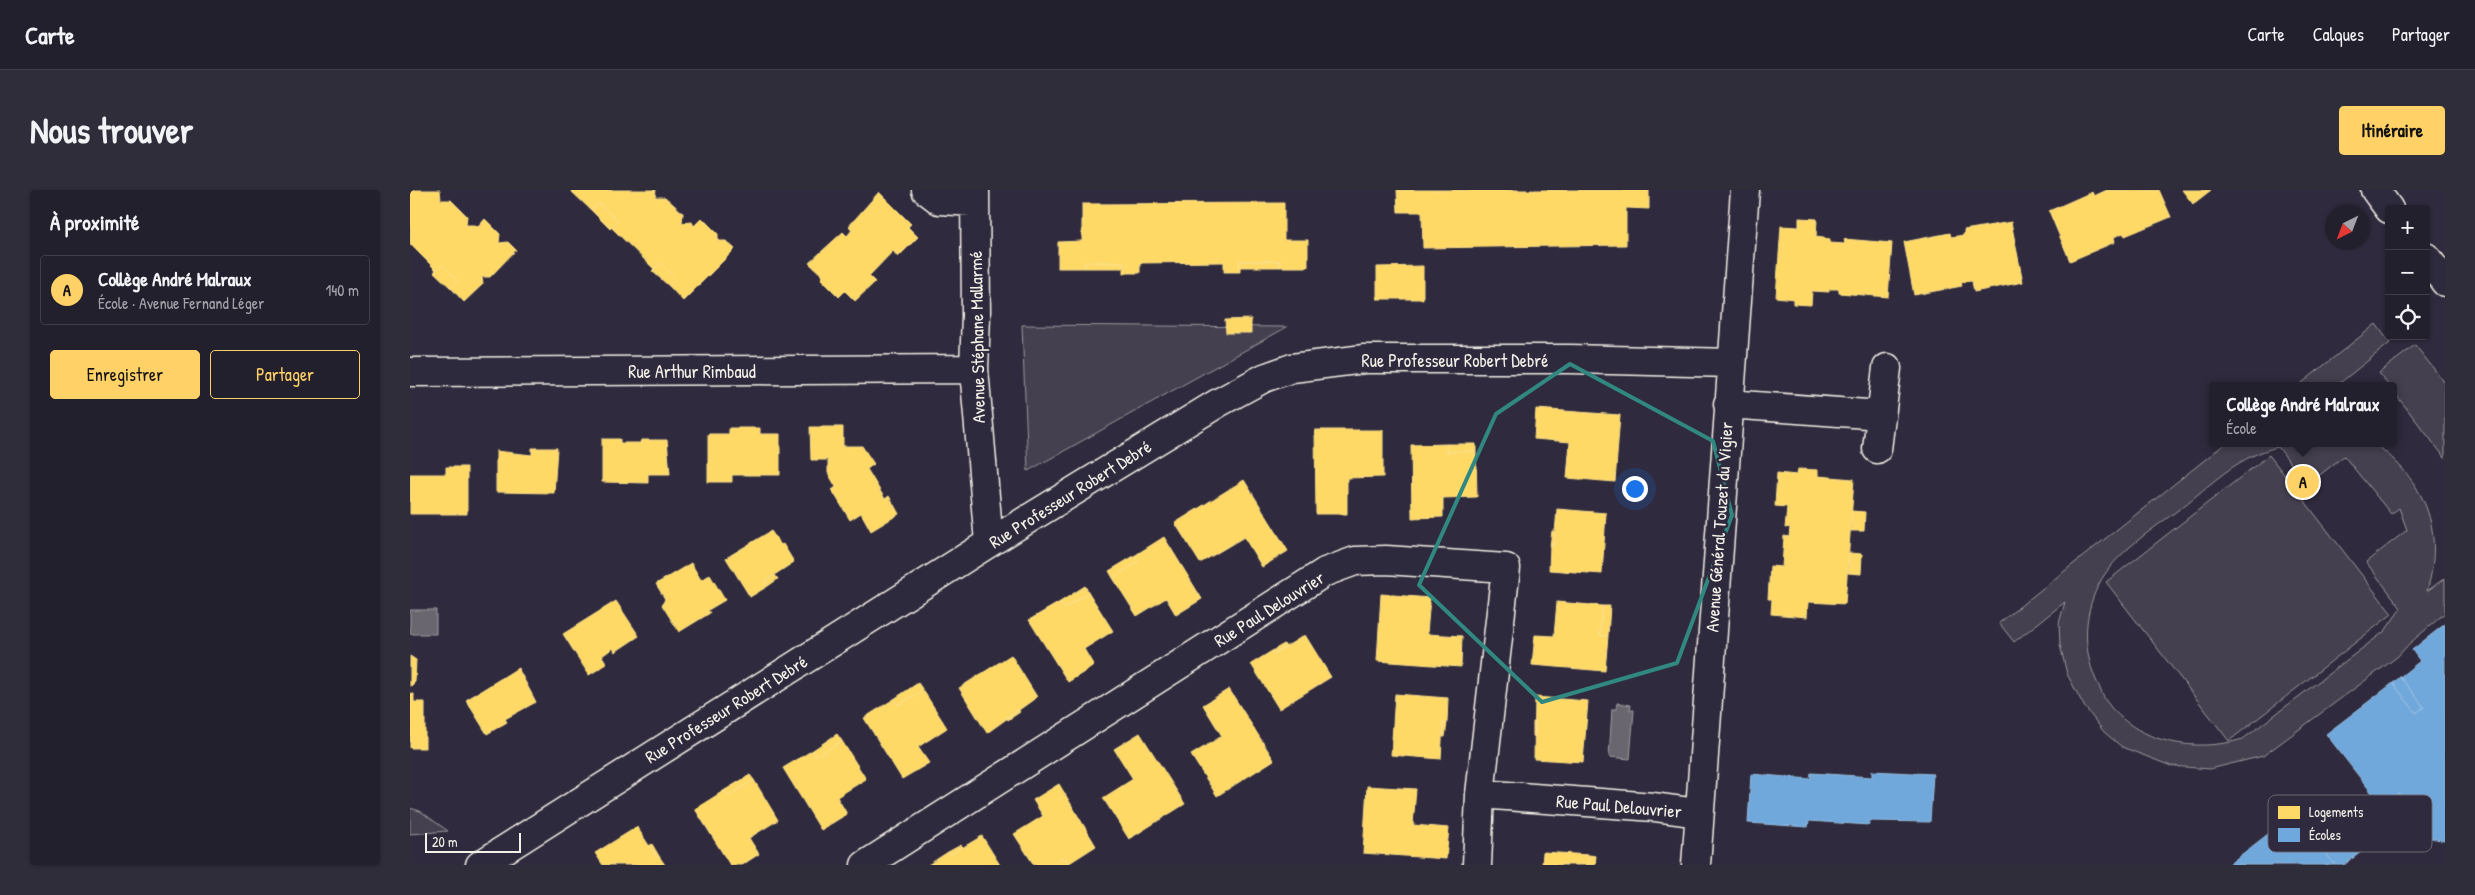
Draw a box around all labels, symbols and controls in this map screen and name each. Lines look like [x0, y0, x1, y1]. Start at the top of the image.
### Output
text: Carte [25, 19, 75, 51]
text: Carte [2247, 22, 2285, 47]
text: Calques [2313, 22, 2364, 47]
text: Partager [2392, 22, 2450, 47]
button: Itinéraire [2339, 106, 2445, 155]
text: Nous trouver [30, 107, 193, 154]
north arrow [2325, 205, 2370, 250]
map controls [2385, 205, 2430, 340]
button: + [2385, 205, 2430, 250]
text: À proximité [50, 208, 139, 237]
button: − [2385, 250, 2430, 295]
street label: Avenue Stéphane Mallarmé [963, 251, 991, 423]
text: Collège André Malraux [98, 266, 251, 292]
text: A [63, 279, 71, 301]
text: 140 m [325, 279, 359, 301]
text: École · Avenue Fernand Léger [98, 292, 264, 314]
button: locate [2385, 295, 2430, 340]
street label: Rue Professeur Robert Debré [1362, 348, 1548, 373]
button: Enregistrer [50, 350, 200, 399]
button: Partager [210, 350, 360, 399]
street label: Rue Arthur Rimbaud [628, 359, 756, 384]
popup [2209, 382, 2397, 447]
text: Collège André Malraux [2226, 391, 2380, 417]
text: École [2226, 417, 2257, 439]
street label: Avenue Général Touzet du Vigier [1699, 421, 1739, 633]
street label: Rue Professeur Robert Debré [984, 434, 1156, 554]
pin: A [2287, 463, 2319, 501]
your location [1622, 476, 1648, 502]
street label: Rue Paul Delouvrier [1209, 565, 1329, 653]
street label: Rue Professeur Robert Debré [640, 649, 812, 769]
street label: Rue Paul Delouvrier [1555, 788, 1683, 824]
legend [2268, 795, 2432, 852]
text: Logements [2309, 802, 2363, 822]
text: Écoles [2309, 825, 2341, 844]
scale bar [425, 830, 521, 853]
text: 20 m [432, 832, 458, 851]

